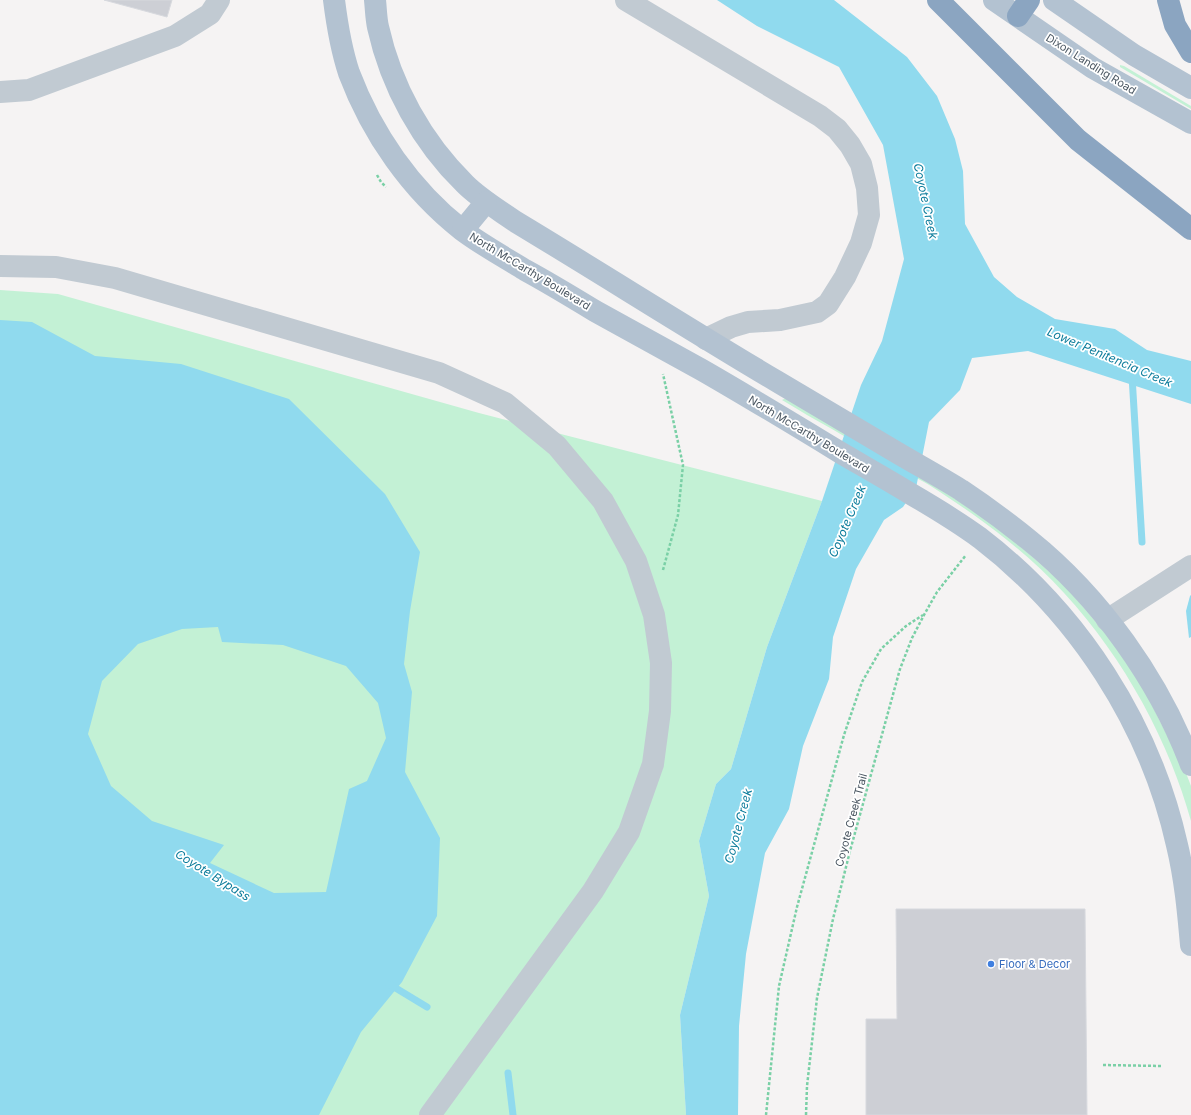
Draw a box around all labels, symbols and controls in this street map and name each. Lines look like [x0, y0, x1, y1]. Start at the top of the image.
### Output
street label: Dixon Landing Road [1043, 31, 1139, 97]
water label: Coyote Creek [911, 162, 941, 241]
street label: North McCarthy Boulevard [467, 229, 593, 313]
water label: Lower Penitencia Creek [1045, 324, 1175, 390]
street label: North McCarthy Boulevard [746, 392, 872, 476]
water label: Coyote Creek [825, 482, 869, 559]
street label: Coyote Creek Trail [832, 772, 870, 868]
water label: Coyote Creek [721, 786, 755, 865]
water label: Coyote Bypass [173, 846, 253, 904]
place label: Floor & Decor [999, 957, 1070, 971]
marker: Floor & Decor [986, 959, 996, 969]

